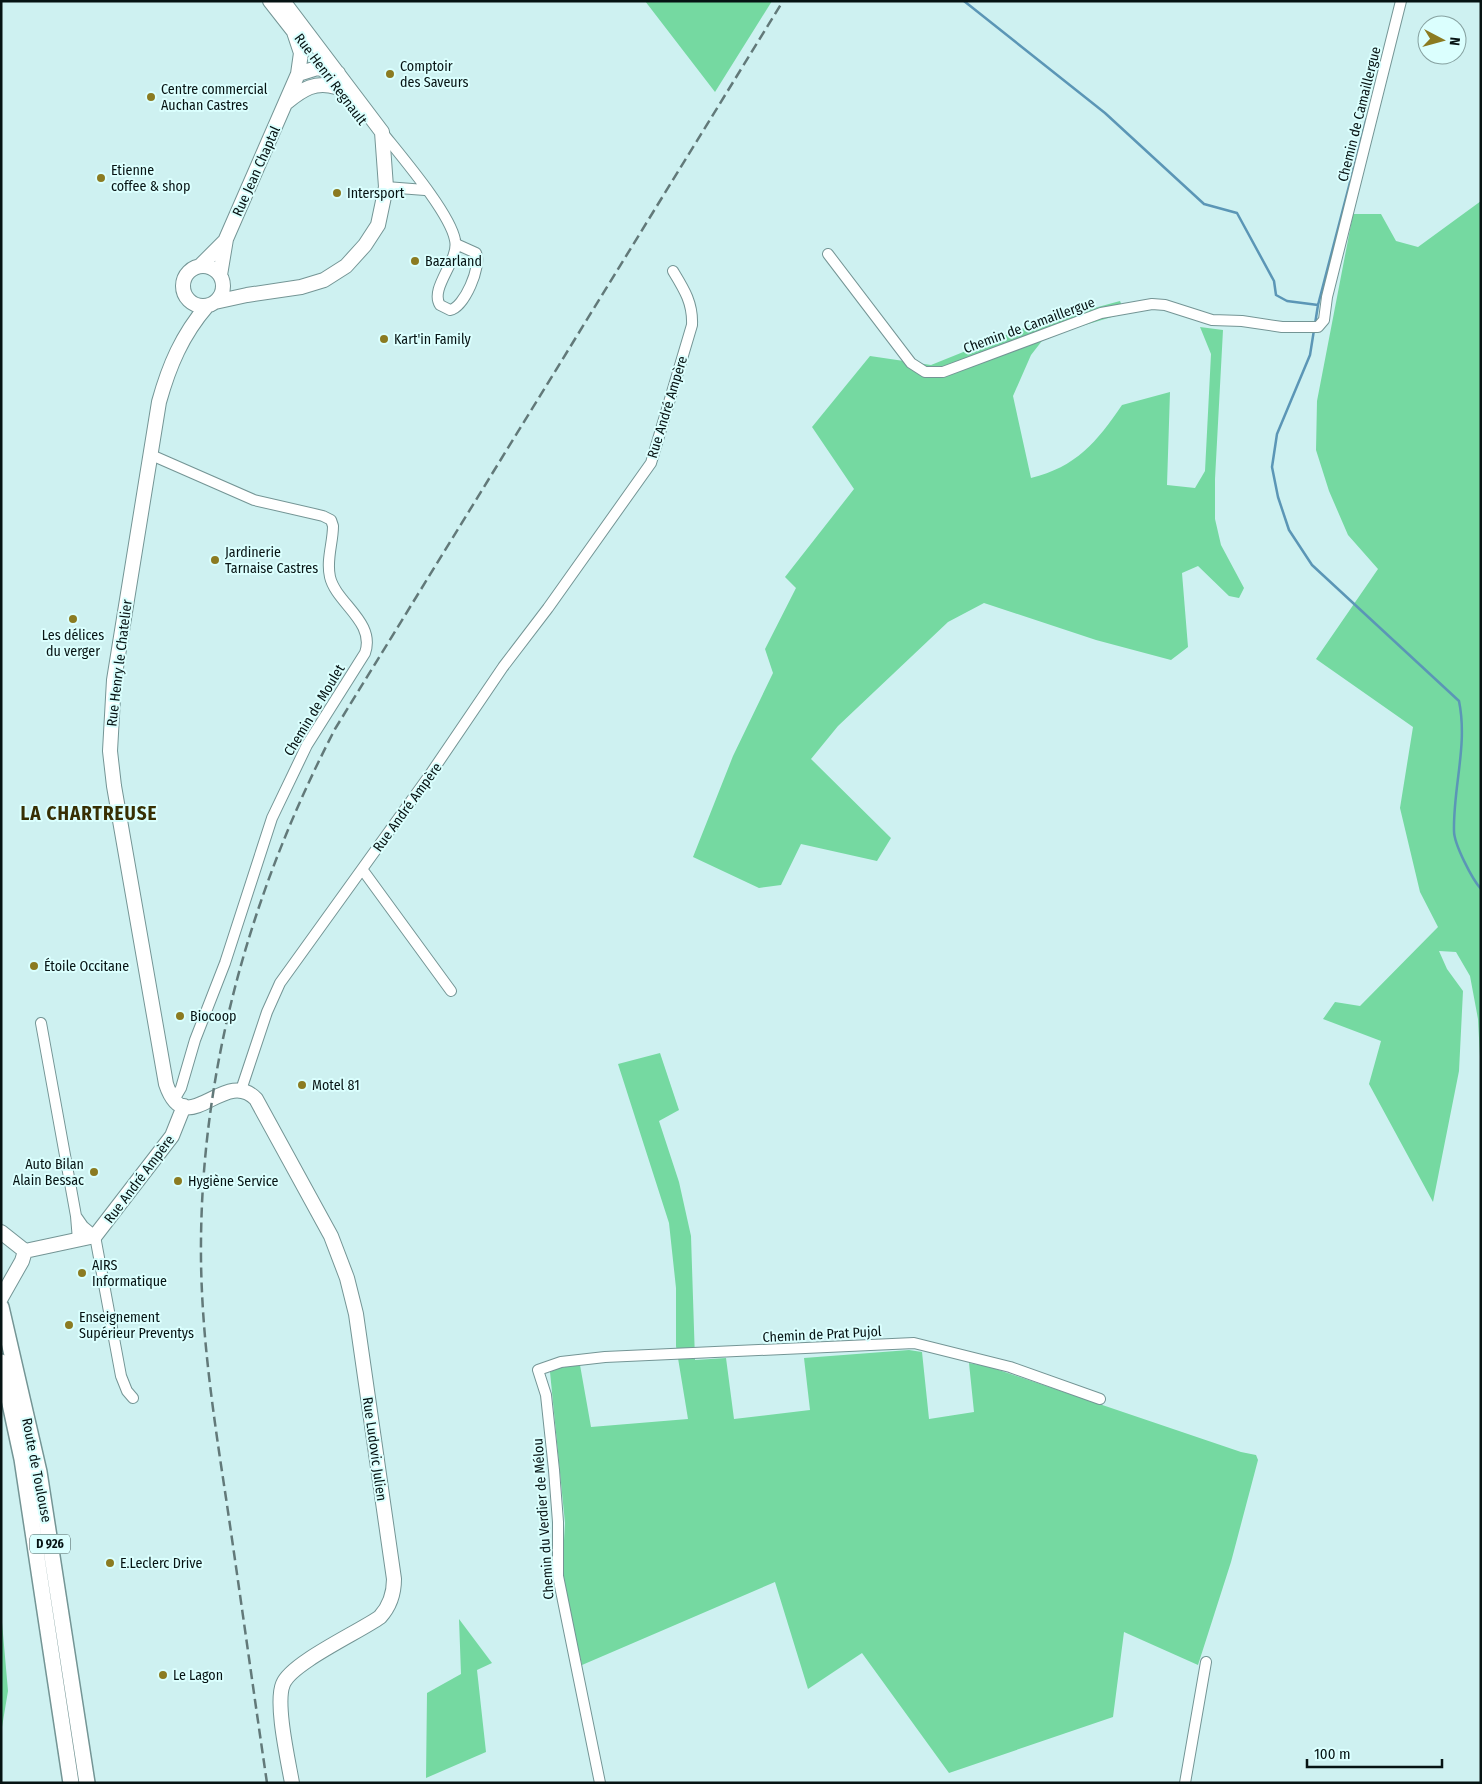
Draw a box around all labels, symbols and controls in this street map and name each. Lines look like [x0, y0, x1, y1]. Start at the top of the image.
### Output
north arrow [1417, 15, 1467, 65]
street label: Rue Henri Regnault [291, 30, 371, 129]
text: N [1446, 36, 1463, 46]
street label: Chemin de Camaillergue [1334, 45, 1385, 183]
place label: Comptoir des Saveurs [400, 58, 468, 91]
marker: Comptoir des Saveurs [384, 68, 396, 80]
place label: Centre commercial Auchan Castres [161, 81, 268, 114]
marker: Centre commercial Auchan Castres [145, 91, 157, 103]
street label: Rue Jean Chaptal [229, 123, 284, 219]
place label: Etienne coffee & shop [111, 162, 190, 195]
marker: Etienne coffee & shop [95, 172, 107, 184]
place label: Intersport [347, 185, 405, 202]
marker: Intersport [331, 187, 343, 199]
place label: Bazarland [425, 253, 482, 270]
marker: Bazarland [409, 255, 421, 267]
street label: Chemin de Camaillergue [961, 294, 1097, 357]
place label: Kart'in Family [394, 331, 471, 348]
marker: Kart'in Family [378, 333, 390, 345]
street label: Rue André Ampère [644, 354, 691, 460]
place label: Jardinerie Tarnaise Castres [225, 544, 318, 577]
marker: Jardinerie Tarnaise Castres [209, 554, 221, 566]
street label: Rue Henry le Chatelier [103, 599, 136, 727]
marker: Les délices du verger [67, 613, 79, 625]
place label: Les délices du verger [42, 627, 104, 660]
street label: Chemin de Moulet [280, 661, 349, 759]
street label: Rue André Ampère [369, 759, 445, 855]
district label: LA CHARTREUSE [20, 802, 158, 825]
place label: Étoile Occitane [44, 957, 129, 975]
marker: Étoile Occitane [28, 960, 40, 972]
place label: Biocoop [190, 1008, 236, 1025]
marker: Biocoop [174, 1010, 186, 1022]
place label: Motel 81 [312, 1077, 360, 1094]
marker: Motel 81 [296, 1079, 308, 1091]
street label: Rue André Ampère [101, 1132, 178, 1227]
place label: Auto Bilan Alain Bessac [13, 1156, 84, 1189]
marker: Auto Bilan Alain Bessac [88, 1166, 100, 1178]
place label: Hygiène Service [188, 1173, 279, 1190]
marker: Hygiène Service [172, 1175, 184, 1187]
place label: AIRS Informatique [92, 1257, 167, 1290]
marker: AIRS Informatique [76, 1267, 88, 1279]
place label: Enseignement Supérieur Preventys [79, 1309, 194, 1342]
marker: Enseignement Supérieur Preventys [63, 1319, 75, 1331]
street label: Chemin de Prat Pujol [762, 1323, 882, 1346]
street label: Rue Ludovic Julien [359, 1396, 390, 1502]
street label: Route de Toulouse [18, 1416, 55, 1524]
street label: Chemin du Verdier de Mélou [529, 1438, 558, 1600]
road number: D 926 [30, 1535, 70, 1554]
place label: E.Leclerc Drive [120, 1555, 202, 1572]
marker: E.Leclerc Drive [104, 1557, 116, 1569]
place label: Le Lagon [173, 1667, 223, 1684]
marker: Le Lagon [157, 1669, 169, 1681]
scale bar [1307, 1736, 1442, 1768]
text: 100 m [1314, 1745, 1351, 1763]

